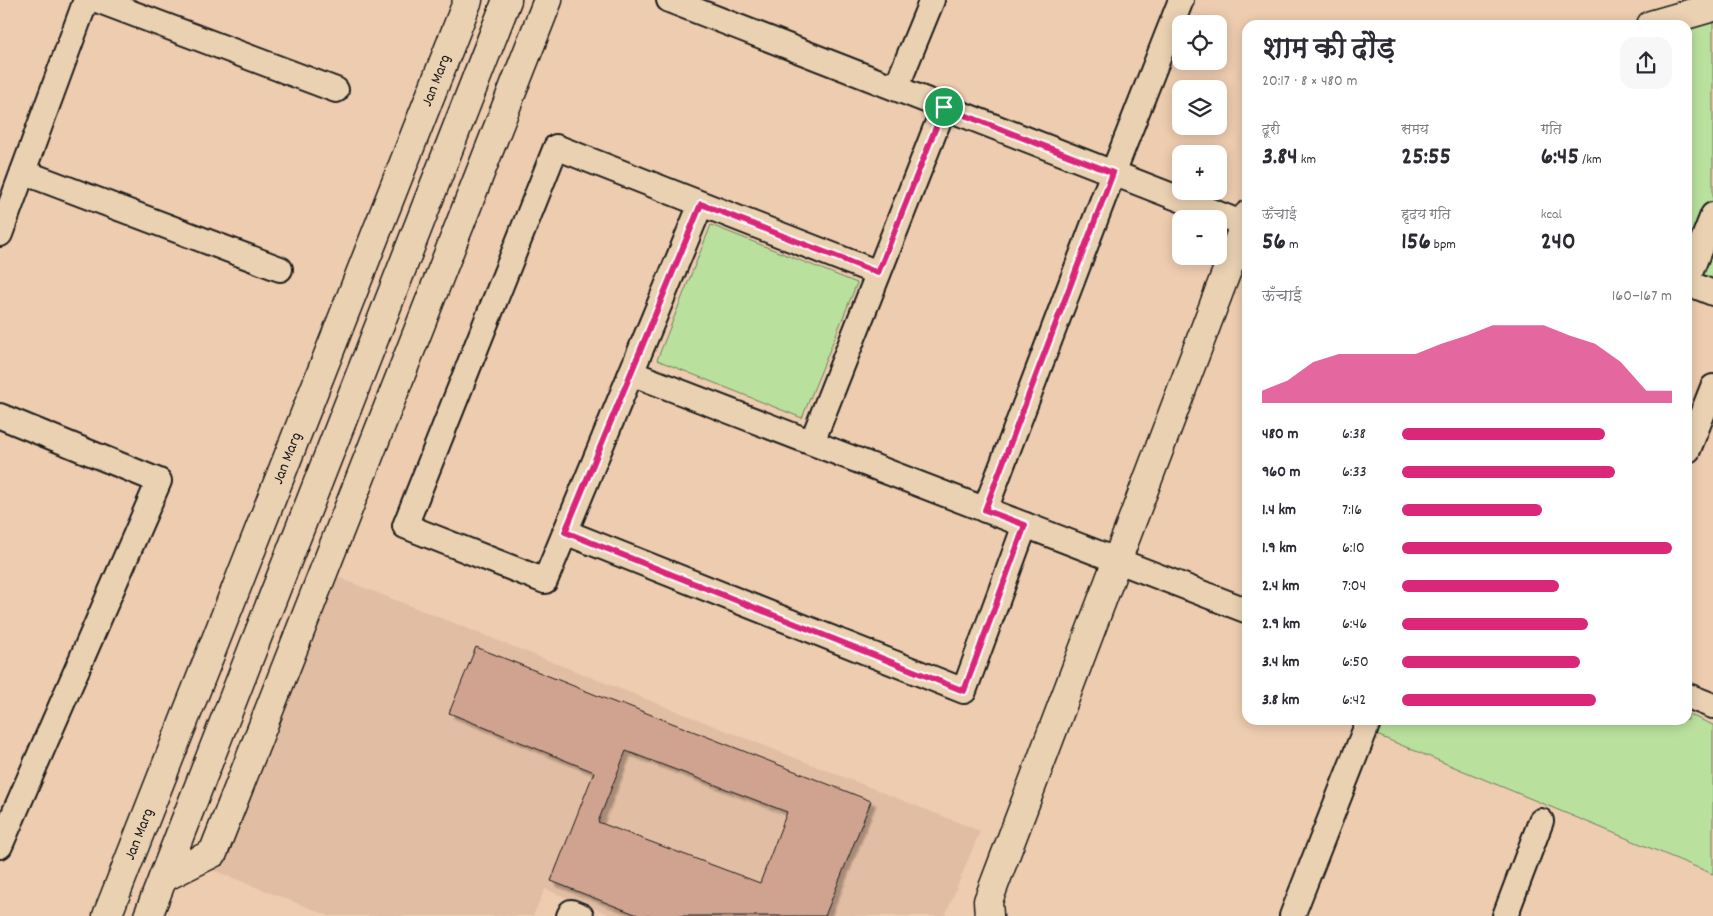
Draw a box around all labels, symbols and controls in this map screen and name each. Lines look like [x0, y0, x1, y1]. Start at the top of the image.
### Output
map controls [1172, 15, 1227, 265]
button: locate [1172, 15, 1227, 70]
text: शाम की दौड़ [1262, 31, 1395, 71]
button: share [1620, 37, 1672, 89]
street label: Jan Marg [416, 51, 457, 110]
text: 20:17 · 8 × 480 m [1262, 70, 1357, 93]
button: layers [1172, 80, 1227, 135]
pin [923, 86, 965, 128]
icon: arrive [930, 93, 958, 121]
text: दूरी [1262, 120, 1280, 140]
text: समय [1401, 120, 1429, 140]
text: गति [1541, 120, 1562, 140]
text: 3.84 [1262, 140, 1298, 176]
text: 25:55 [1401, 140, 1451, 176]
text: 6:45 [1541, 140, 1579, 176]
button: + [1172, 145, 1227, 200]
text: km [1298, 150, 1316, 170]
text: /km [1579, 150, 1602, 170]
text: ऊँचाई [1262, 205, 1297, 225]
text: हृदय गति [1401, 205, 1450, 225]
text: kcal [1541, 205, 1562, 225]
button: − [1172, 210, 1227, 265]
text: 56 [1262, 225, 1286, 261]
text: 156 [1401, 225, 1431, 261]
text: 240 [1541, 225, 1576, 261]
text: m [1286, 235, 1299, 255]
text: bpm [1431, 235, 1456, 255]
text: ऊँचाई [1262, 285, 1302, 308]
text: 160–167 m [1612, 285, 1672, 308]
text: 480 m [1262, 423, 1298, 446]
text: 6:38 [1342, 423, 1366, 446]
street label: Jan Marg [267, 429, 308, 488]
text: 960 m [1262, 461, 1301, 484]
text: 6:33 [1342, 461, 1367, 484]
text: 1.4 km [1262, 499, 1296, 522]
text: 7:16 [1342, 499, 1362, 522]
text: 1.9 km [1262, 537, 1297, 560]
text: 6:10 [1342, 537, 1365, 560]
text: 2.4 km [1262, 575, 1300, 598]
text: 7:04 [1342, 575, 1366, 598]
text: 2.9 km [1262, 613, 1300, 636]
text: 6:46 [1342, 613, 1367, 636]
text: 3.4 km [1262, 651, 1300, 674]
text: 6:50 [1342, 651, 1369, 674]
text: 3.8 km [1262, 689, 1299, 712]
text: 6:42 [1342, 689, 1366, 712]
street label: Jan Marg [119, 805, 160, 864]

